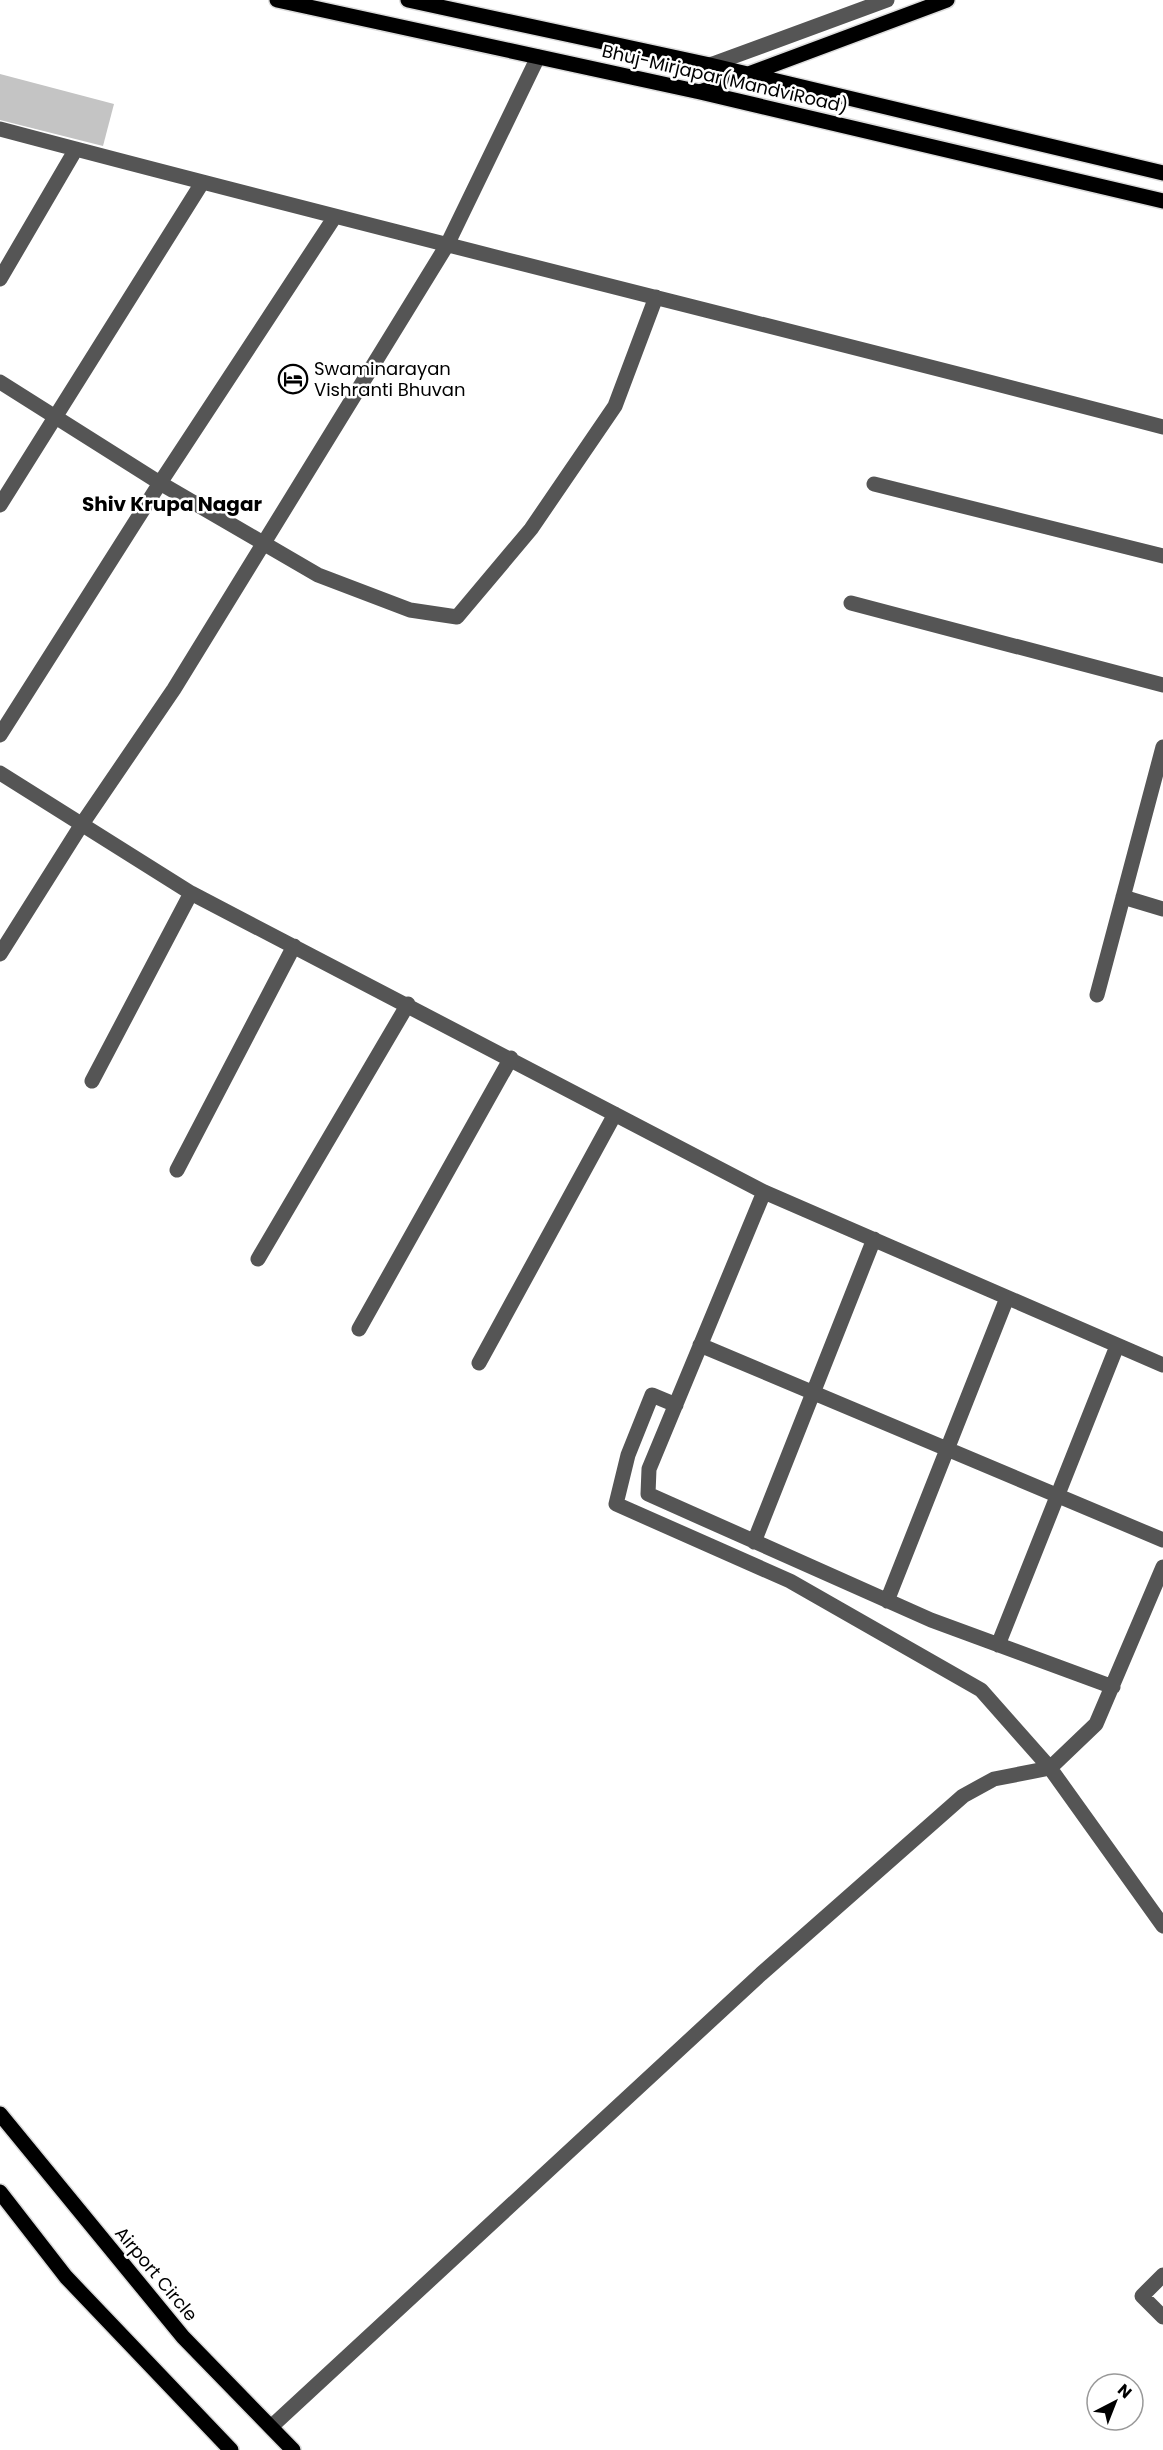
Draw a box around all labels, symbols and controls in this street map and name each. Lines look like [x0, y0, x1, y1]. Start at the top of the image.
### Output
street label: Bhuj-Mirjapar(MandviRoad) [600, 38, 851, 119]
place label: Swaminarayan Vishranti Bhuvan [314, 356, 466, 402]
hotel icon: Swaminarayan Vishranti Bhuvan [277, 363, 309, 395]
district label: Shiv Krupa Nagar [82, 490, 263, 518]
street label: Airport Circle [109, 2221, 203, 2326]
north arrow [1085, 2372, 1145, 2432]
text: N [1113, 2379, 1137, 2404]

